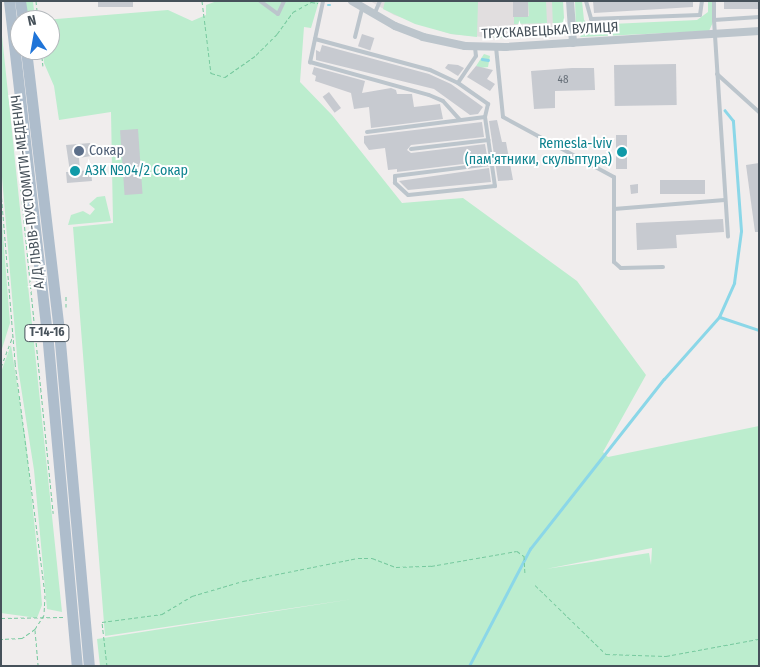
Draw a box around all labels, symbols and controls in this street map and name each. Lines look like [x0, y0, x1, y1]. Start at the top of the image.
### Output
north arrow [10, 10, 60, 60]
text: N [26, 12, 38, 30]
street label: ТРУСКАВЕЦЬКА ВУЛИЦЯ [481, 19, 619, 43]
house number: 48 [558, 73, 568, 87]
street label: А/Д ЛЬВІВ-ПУСТОМИТИ-МЕДЕНИЧ [8, 94, 48, 290]
place label: Remesla-lviv (пам'ятники, скульптура) [465, 136, 612, 168]
place label: Сокар [89, 143, 124, 159]
marker: Сокар [73, 145, 85, 157]
marker: Remesla-lviv (пам'ятники, скульптура) [616, 146, 628, 158]
place label: АЗК №04/2 Сокар [85, 163, 188, 179]
marker: АЗК №04/2 Сокар [69, 165, 81, 177]
road number: Т-14-16 [23, 323, 71, 342]

